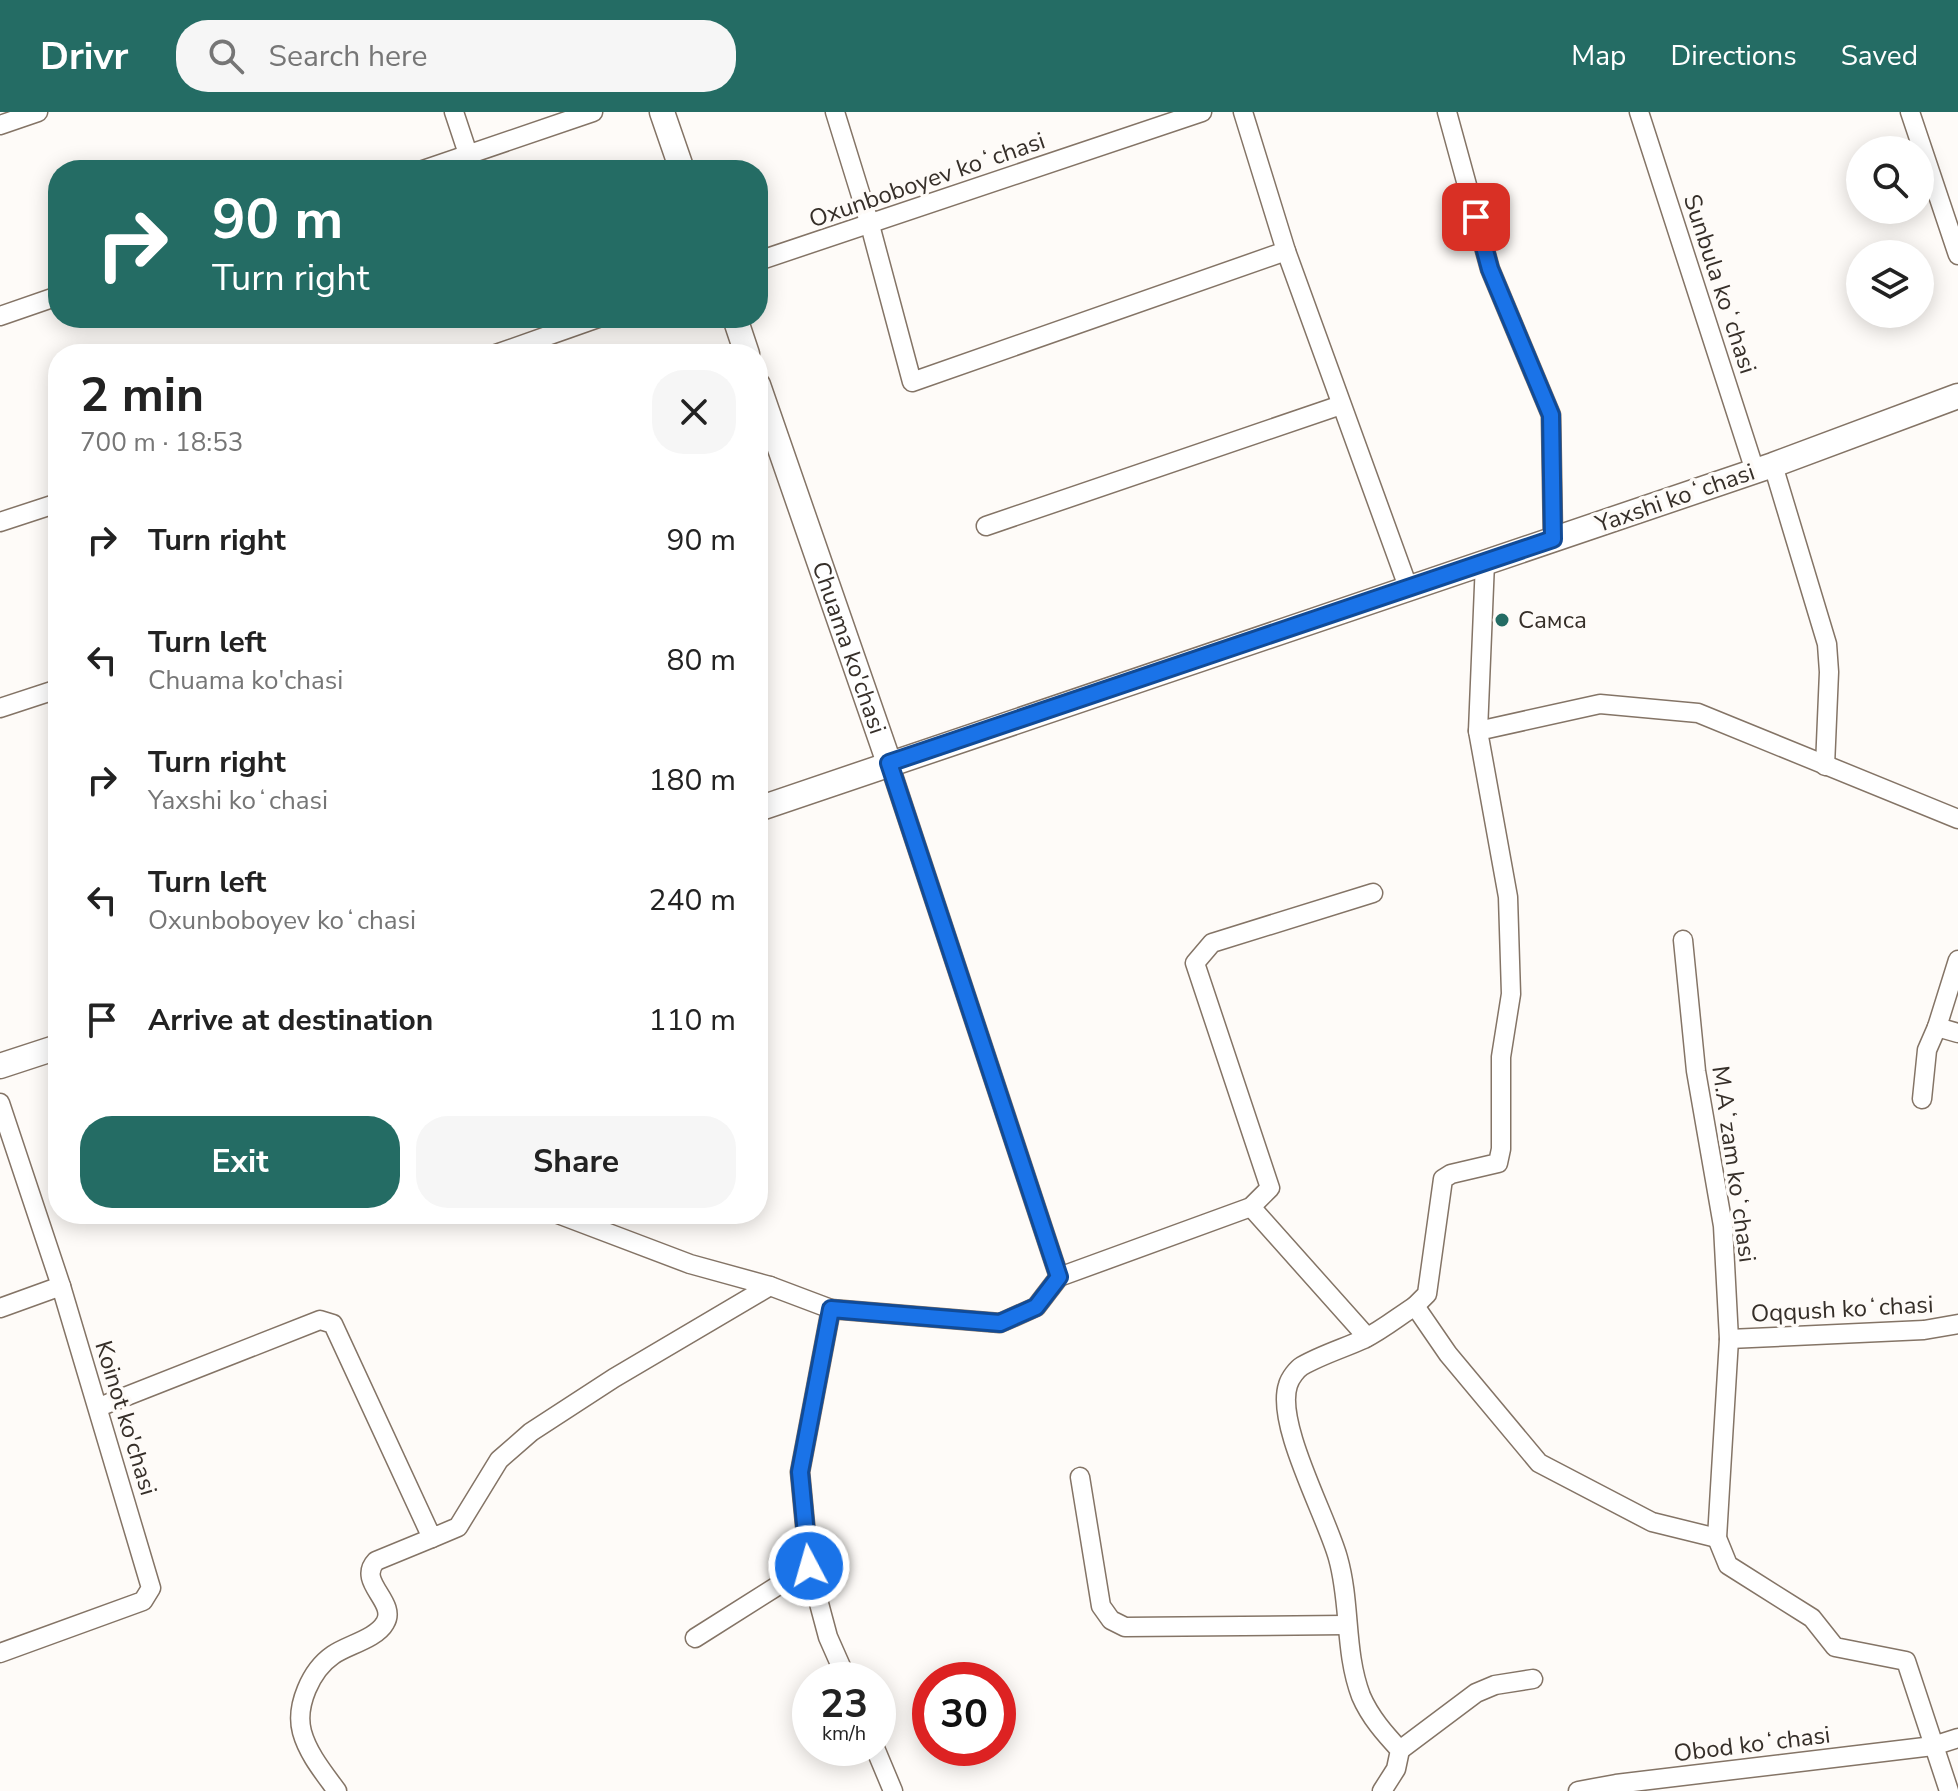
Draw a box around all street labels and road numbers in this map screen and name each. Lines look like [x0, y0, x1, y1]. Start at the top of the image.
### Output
street label: Oxunboboyev koʻchasi [805, 125, 1049, 235]
street label: Sunbula koʻchasi [1676, 190, 1764, 378]
street label: Yaxshi koʻchasi [1590, 456, 1759, 541]
street label: Chuama ko'chasi [804, 557, 894, 738]
street label: M.Aʻzam koʻchasi [1704, 1064, 1764, 1264]
street label: Oqqush koʻchasi [1750, 1288, 1934, 1330]
street label: Koinot ko'chasi [87, 1337, 165, 1499]
street label: Obod koʻchasi [1672, 1719, 1832, 1769]

